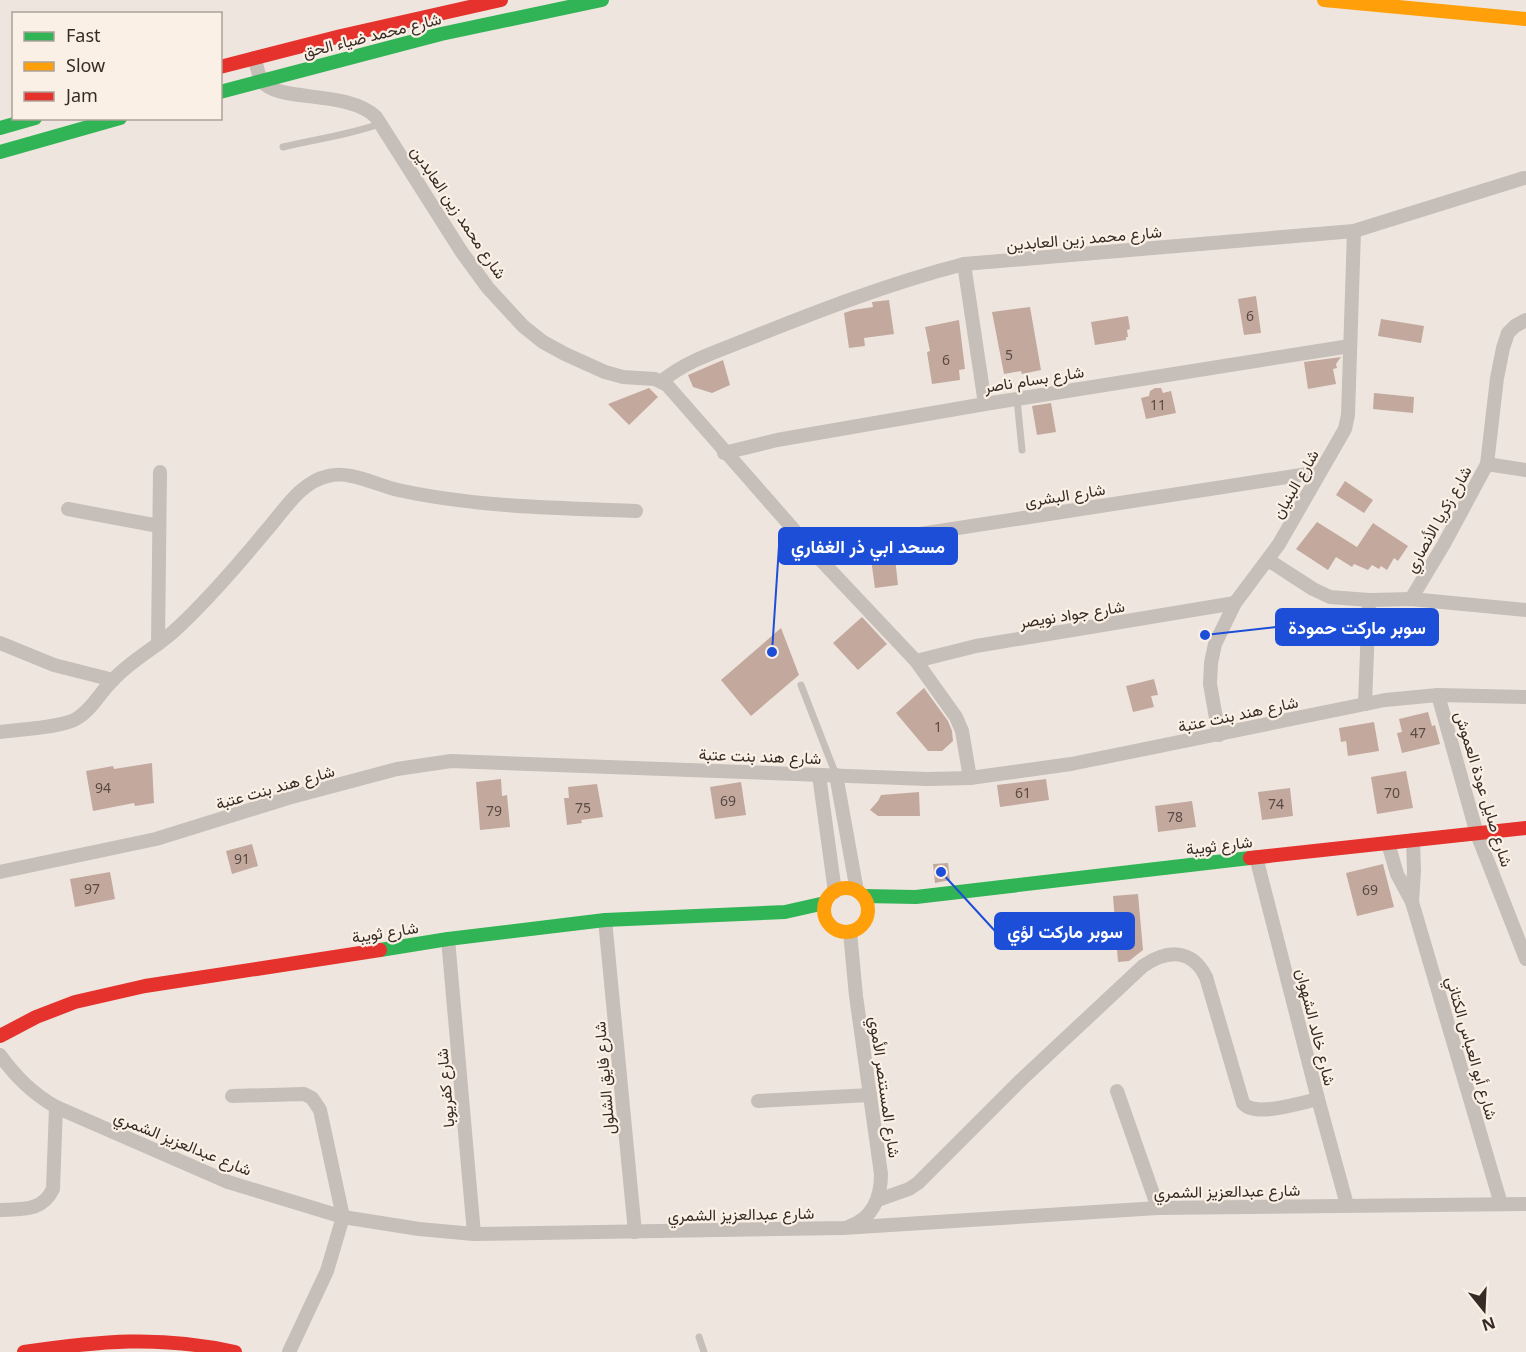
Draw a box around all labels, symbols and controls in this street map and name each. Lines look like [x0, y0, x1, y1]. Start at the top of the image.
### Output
street label: شارع محمد ضياء الحق [301, 7, 444, 64]
legend [12, 12, 222, 120]
text: Fast [66, 23, 101, 47]
text: Slow [66, 53, 105, 77]
text: Jam [64, 83, 98, 107]
street label: شارع محمد زين العابدين [405, 141, 512, 283]
street label: شارع محمد زين العابدين [1005, 220, 1163, 257]
house number: 6 [1246, 306, 1254, 325]
house number: 5 [1005, 345, 1013, 364]
house number: 6 [942, 350, 950, 369]
street label: شارع بسام ناصر [982, 360, 1086, 399]
house number: 11 [1150, 395, 1166, 414]
street label: شارع البنيان [1266, 445, 1324, 523]
street label: شارع زكريا الأنصاري [1400, 462, 1479, 578]
street label: شارع البشرى [1023, 478, 1107, 513]
callout: مسحد ابي ذر الغفاري [779, 528, 957, 564]
text: مسحد ابي ذر الغفاري [791, 534, 945, 562]
street label: شارع جواد نويصر [1017, 595, 1126, 634]
callout: سوبر ماركت حمودة [1276, 609, 1438, 645]
text: سوبر ماركت حمودة [1288, 615, 1426, 639]
street label: شارع هند بنت عتبة [1176, 690, 1300, 738]
street label: شارع صايل عودة العموش [1449, 708, 1518, 870]
house number: 1 [934, 717, 942, 736]
house number: 47 [1410, 723, 1426, 742]
street label: شارع هند بنت عتبة [698, 743, 822, 770]
street label: شارع هند بنت عتبة [213, 760, 337, 815]
house number: 94 [95, 778, 111, 797]
house number: 61 [1015, 783, 1031, 802]
house number: 70 [1384, 783, 1400, 802]
house number: 69 [720, 791, 736, 810]
house number: 74 [1268, 794, 1284, 813]
house number: 75 [575, 798, 591, 817]
house number: 79 [486, 801, 502, 820]
house number: 78 [1167, 807, 1183, 826]
street label: شارع ثويبة [1184, 830, 1254, 861]
house number: 91 [234, 849, 250, 868]
house number: 97 [84, 879, 100, 898]
house number: 69 [1362, 880, 1378, 899]
callout: سوبر ماركت لؤي [995, 913, 1134, 949]
street label: شارع ثويبة [350, 916, 420, 949]
text: سوبر ماركت لؤي [1007, 919, 1123, 947]
street label: شارع خالد الشهوان [1290, 966, 1341, 1088]
street label: شارع أبو العباس الكتاني [1438, 974, 1503, 1123]
street label: شارع المستنصر الأموي [861, 1015, 906, 1160]
street label: شارع فايق الشلول [588, 1020, 621, 1136]
street label: شارع كفريوبا [431, 1047, 460, 1129]
street label: شارع عبدالعزيز الشمري [110, 1105, 255, 1183]
street label: شارع عبدالعزيز الشمري [1153, 1179, 1301, 1206]
street label: شارع عبدالعزيز الشمري [667, 1202, 815, 1229]
north arrow [1454, 1280, 1514, 1340]
text: N [1479, 1312, 1498, 1337]

